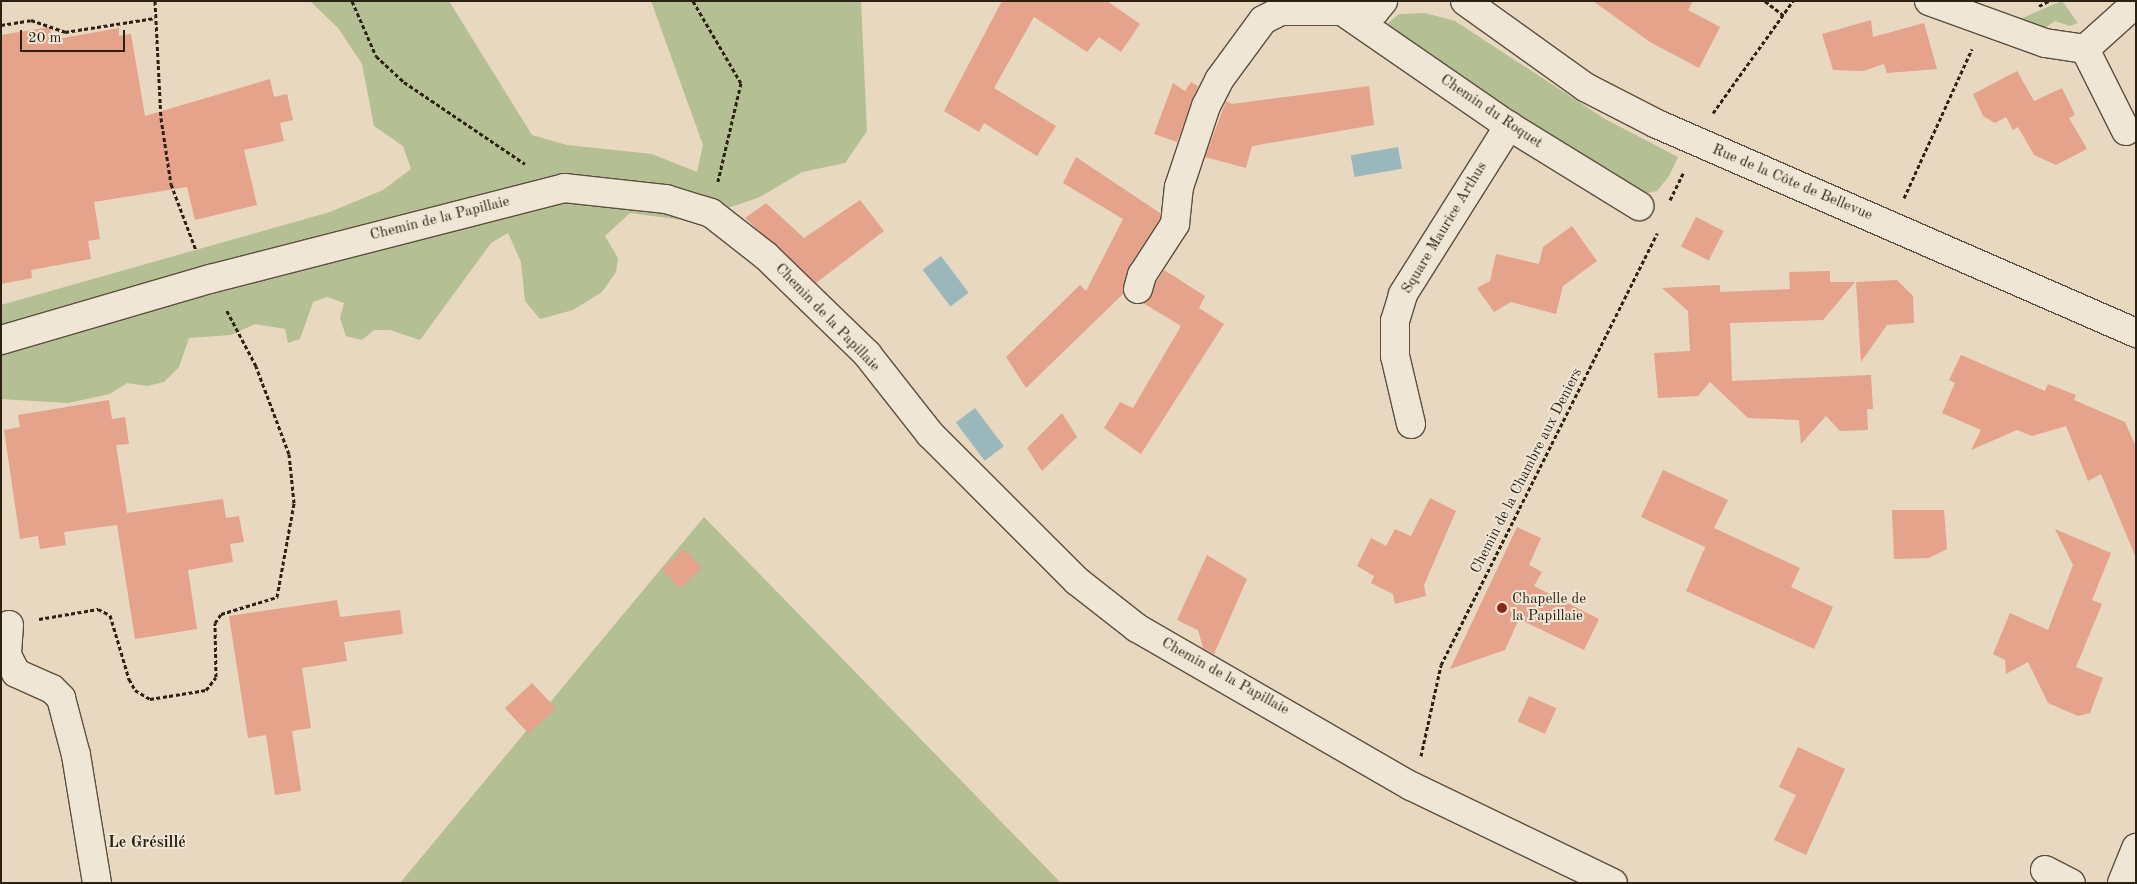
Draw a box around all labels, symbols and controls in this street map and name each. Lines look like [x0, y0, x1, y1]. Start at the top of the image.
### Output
scale bar [22, 20, 128, 52]
text: 20 m [28, 31, 62, 46]
street label: Chemin du Roquet [1437, 71, 1545, 153]
street label: Rue de la Côte de Bellevue [1709, 141, 1875, 225]
street label: Square Maurice Arthus [1398, 159, 1492, 297]
street label: Chemin de la Papillaie [368, 193, 512, 245]
street label: Chemin de la Papillaie [771, 260, 883, 376]
street label: Chemin de la Chambre aux Deniers [1467, 365, 1587, 577]
place label: Chapelle de la Papillaie [1512, 590, 1586, 625]
marker: Chapelle de la Papillaie [1496, 602, 1508, 614]
street label: Chemin de la Papillaie [1158, 634, 1292, 720]
district label: Le Grésillé [108, 833, 186, 853]

